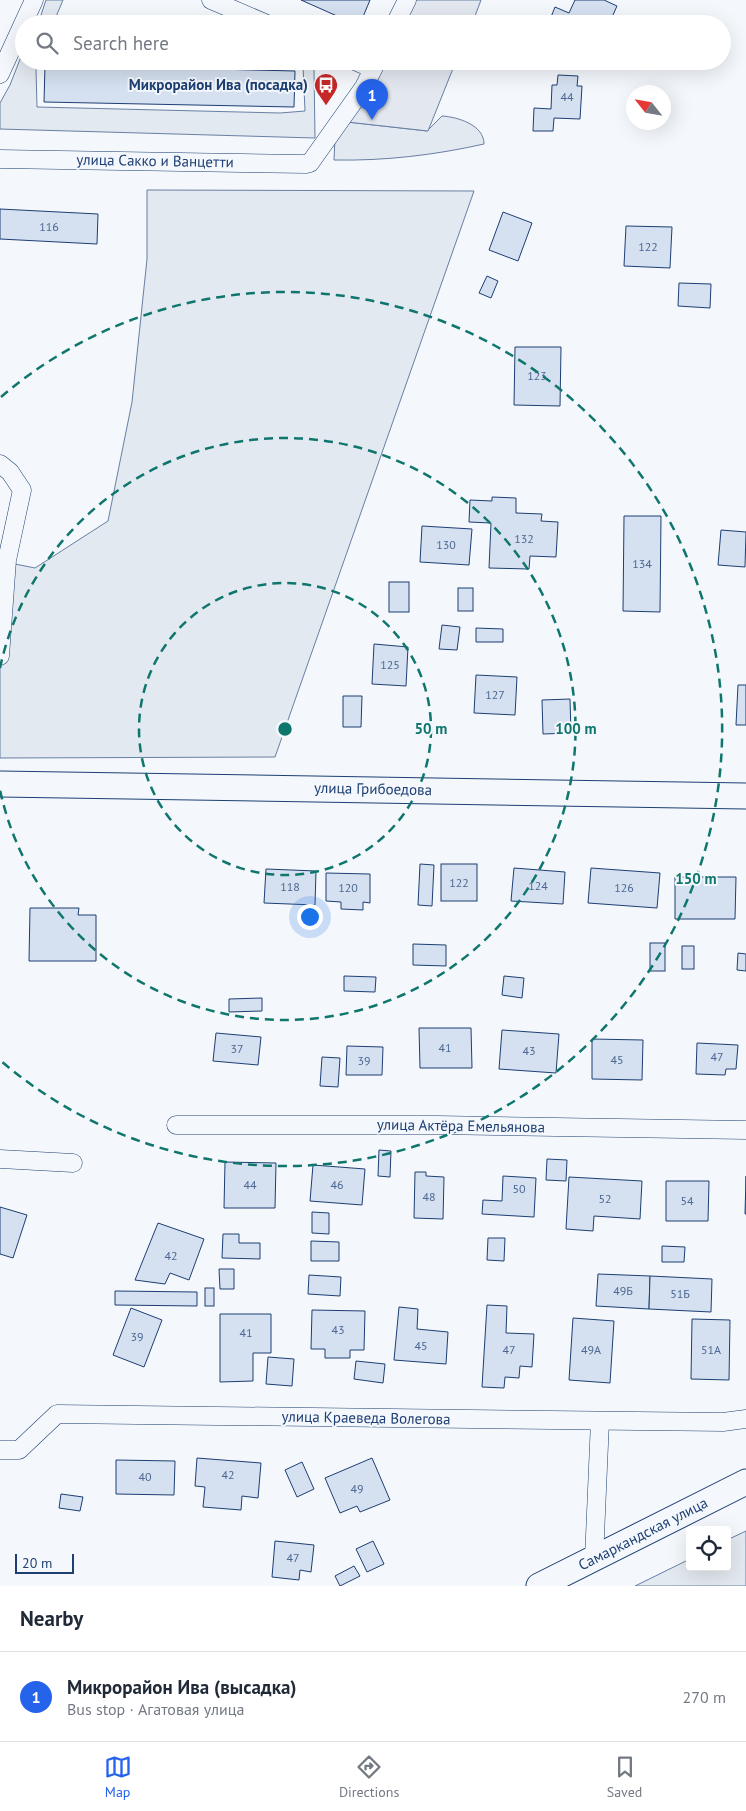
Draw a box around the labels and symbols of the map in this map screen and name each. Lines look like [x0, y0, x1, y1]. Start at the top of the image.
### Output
bus stop icon: Микрорайон Ива (посадка) [313, 72, 339, 106]
place label: Микрорайон Ива (посадка) [129, 75, 308, 94]
pin: 1 [356, 79, 388, 120]
north arrow [626, 85, 671, 130]
house number: 44 [560, 89, 574, 104]
street label: улица Сакко и Ванцетти [76, 150, 234, 171]
house number: 116 [39, 219, 59, 234]
house number: 122 [638, 239, 658, 254]
house number: 123 [527, 368, 547, 383]
house number: 132 [514, 531, 534, 546]
house number: 130 [436, 537, 456, 552]
house number: 134 [632, 556, 652, 571]
house number: 125 [380, 657, 400, 672]
house number: 127 [485, 687, 505, 702]
text: 50 m [415, 719, 447, 738]
text: 100 m [555, 719, 597, 738]
centre of rings [276, 720, 294, 738]
street label: улица Грибоедова [314, 778, 432, 799]
text: 150 m [675, 869, 717, 888]
house number: 122 [449, 875, 469, 890]
house number: 124 [528, 878, 548, 893]
house number: 118 [280, 879, 300, 894]
house number: 120 [338, 880, 358, 895]
house number: 126 [614, 880, 634, 895]
your location [297, 904, 323, 930]
house number: 41 [438, 1040, 452, 1055]
house number: 37 [230, 1041, 244, 1056]
house number: 43 [522, 1043, 536, 1058]
house number: 47 [710, 1049, 724, 1064]
house number: 45 [610, 1052, 624, 1067]
house number: 39 [357, 1053, 371, 1068]
street label: улица Актёра Емельянова [377, 1115, 545, 1136]
house number: 44 [243, 1177, 257, 1192]
house number: 46 [330, 1177, 344, 1192]
house number: 50 [512, 1181, 526, 1196]
house number: 48 [422, 1189, 436, 1204]
house number: 52 [598, 1191, 612, 1206]
house number: 54 [680, 1193, 694, 1208]
house number: 42 [164, 1248, 178, 1263]
house number: 49Б [613, 1283, 633, 1298]
house number: 51Б [670, 1286, 690, 1301]
house number: 43 [331, 1322, 345, 1337]
house number: 41 [239, 1325, 253, 1340]
house number: 39 [130, 1329, 144, 1344]
house number: 45 [414, 1338, 428, 1353]
house number: 47 [502, 1342, 516, 1357]
house number: 49А [581, 1342, 601, 1357]
house number: 51А [701, 1342, 721, 1357]
street label: улица Краеведа Волегова [281, 1407, 451, 1428]
house number: 42 [221, 1467, 235, 1482]
house number: 40 [138, 1469, 152, 1484]
house number: 49 [350, 1481, 364, 1496]
street label: Самаркандская улица [575, 1493, 711, 1574]
house number: 47 [286, 1550, 300, 1565]
scale bar [15, 1551, 74, 1574]

